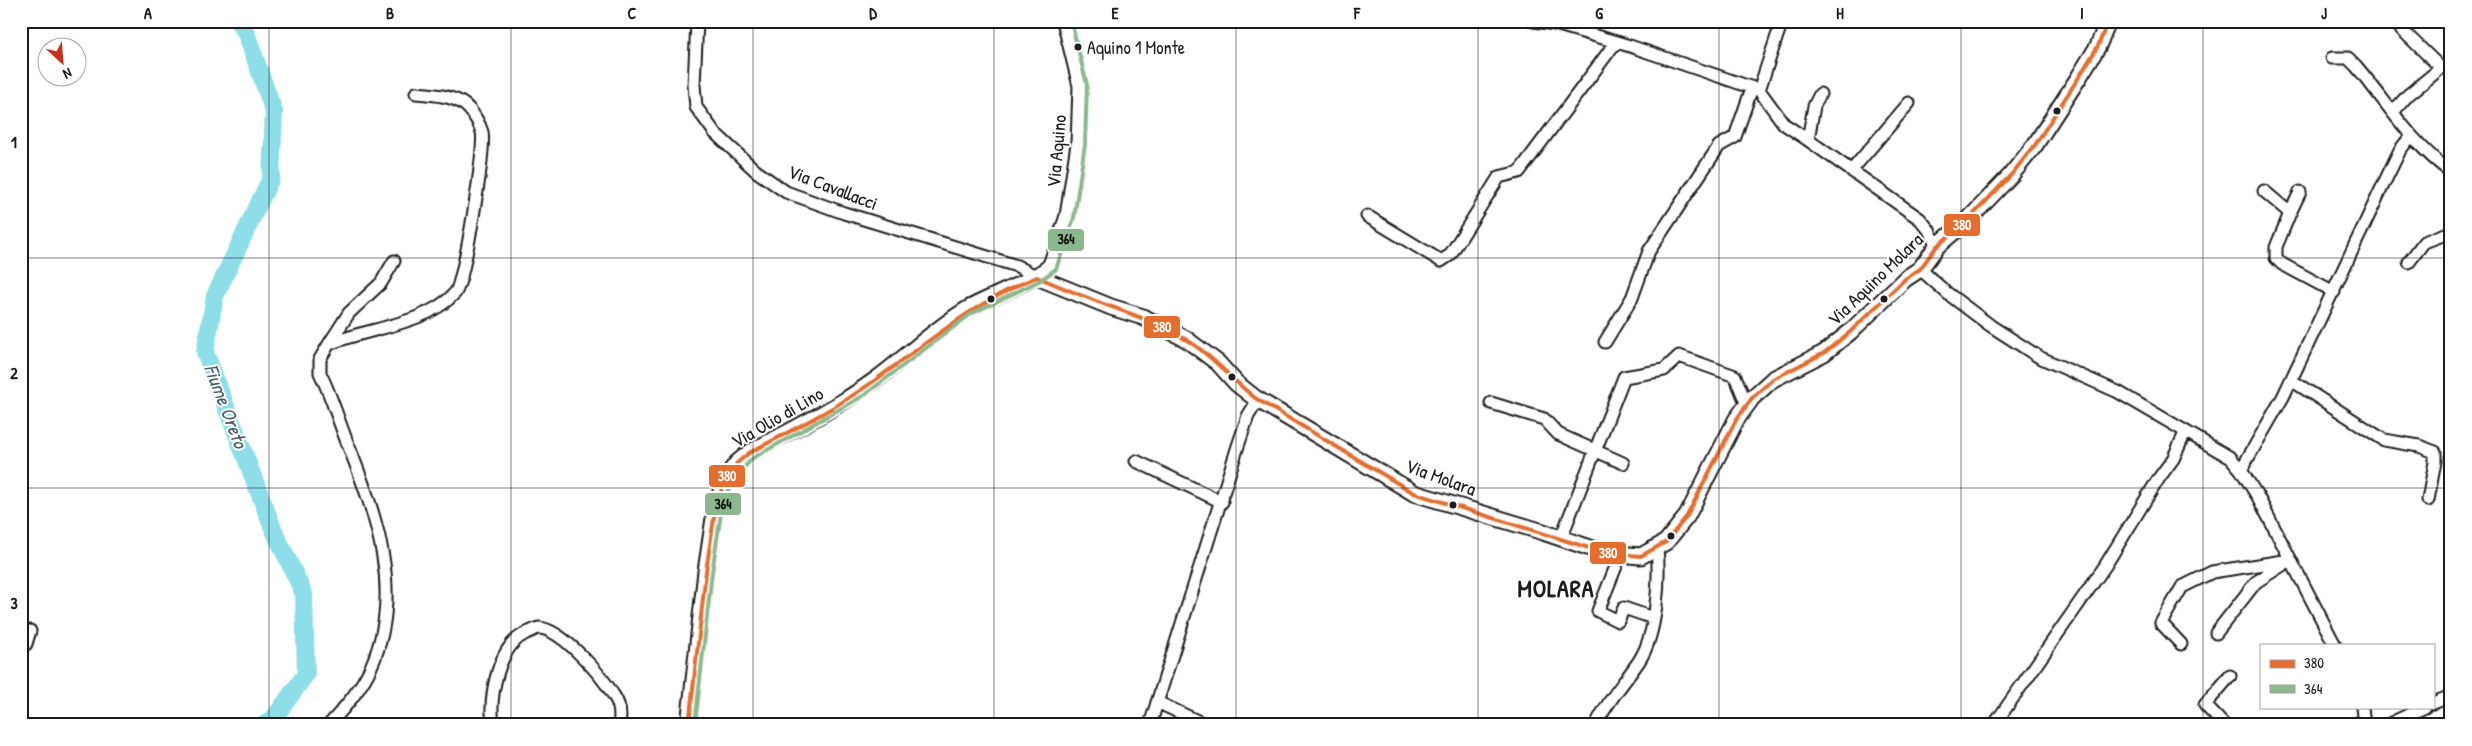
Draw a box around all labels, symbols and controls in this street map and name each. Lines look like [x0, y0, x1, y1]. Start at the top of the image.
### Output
text: A [144, 2, 152, 24]
text: B [386, 2, 394, 24]
text: C [628, 2, 637, 24]
text: D [869, 2, 877, 24]
text: E [1111, 2, 1119, 24]
text: F [1353, 2, 1361, 24]
text: G [1595, 2, 1603, 24]
text: H [1836, 2, 1844, 24]
text: I [2080, 2, 2084, 24]
text: J [2321, 2, 2327, 24]
place label: Aquino 1 Monte [1087, 35, 1185, 60]
north arrow [38, 38, 88, 88]
marker: Aquino 1 Monte [1073, 42, 1083, 52]
text: N [60, 64, 75, 85]
unlabelled marker [2052, 106, 2062, 116]
street label: Via Aquino [1040, 113, 1072, 188]
text: 1 [11, 131, 17, 153]
street label: Via Cavallacci [784, 158, 882, 216]
line badge: 380 [1943, 213, 1981, 237]
text: 380 [1953, 215, 1972, 234]
street label: Via Aquino Molara [1822, 226, 1929, 331]
line badge: 364 [1047, 228, 1085, 252]
text: 364 [1057, 229, 1075, 248]
unlabelled marker [986, 294, 996, 304]
unlabelled marker [1879, 294, 1889, 304]
line badge: 380 [1143, 315, 1181, 339]
text: 380 [1153, 317, 1172, 336]
water label: Fiume Oreto [198, 360, 256, 453]
text: 2 [10, 362, 18, 384]
unlabelled marker [1227, 372, 1237, 382]
street label: Via Olio di Lino [726, 380, 828, 454]
street label: Via Molara [1402, 452, 1480, 502]
line badge: 380 [708, 464, 746, 488]
text: 380 [718, 466, 737, 485]
line badge: 364 [704, 492, 742, 516]
text: 364 [714, 494, 732, 513]
unlabelled marker [1448, 500, 1458, 510]
unlabelled marker [1666, 531, 1676, 541]
line badge: 380 [1589, 541, 1627, 565]
text: 380 [1599, 543, 1618, 562]
district label: MOLARA [1518, 572, 1594, 604]
text: 3 [10, 592, 18, 614]
legend [2260, 644, 2434, 708]
text: 380 [2304, 652, 2324, 673]
text: 364 [2304, 678, 2323, 699]

